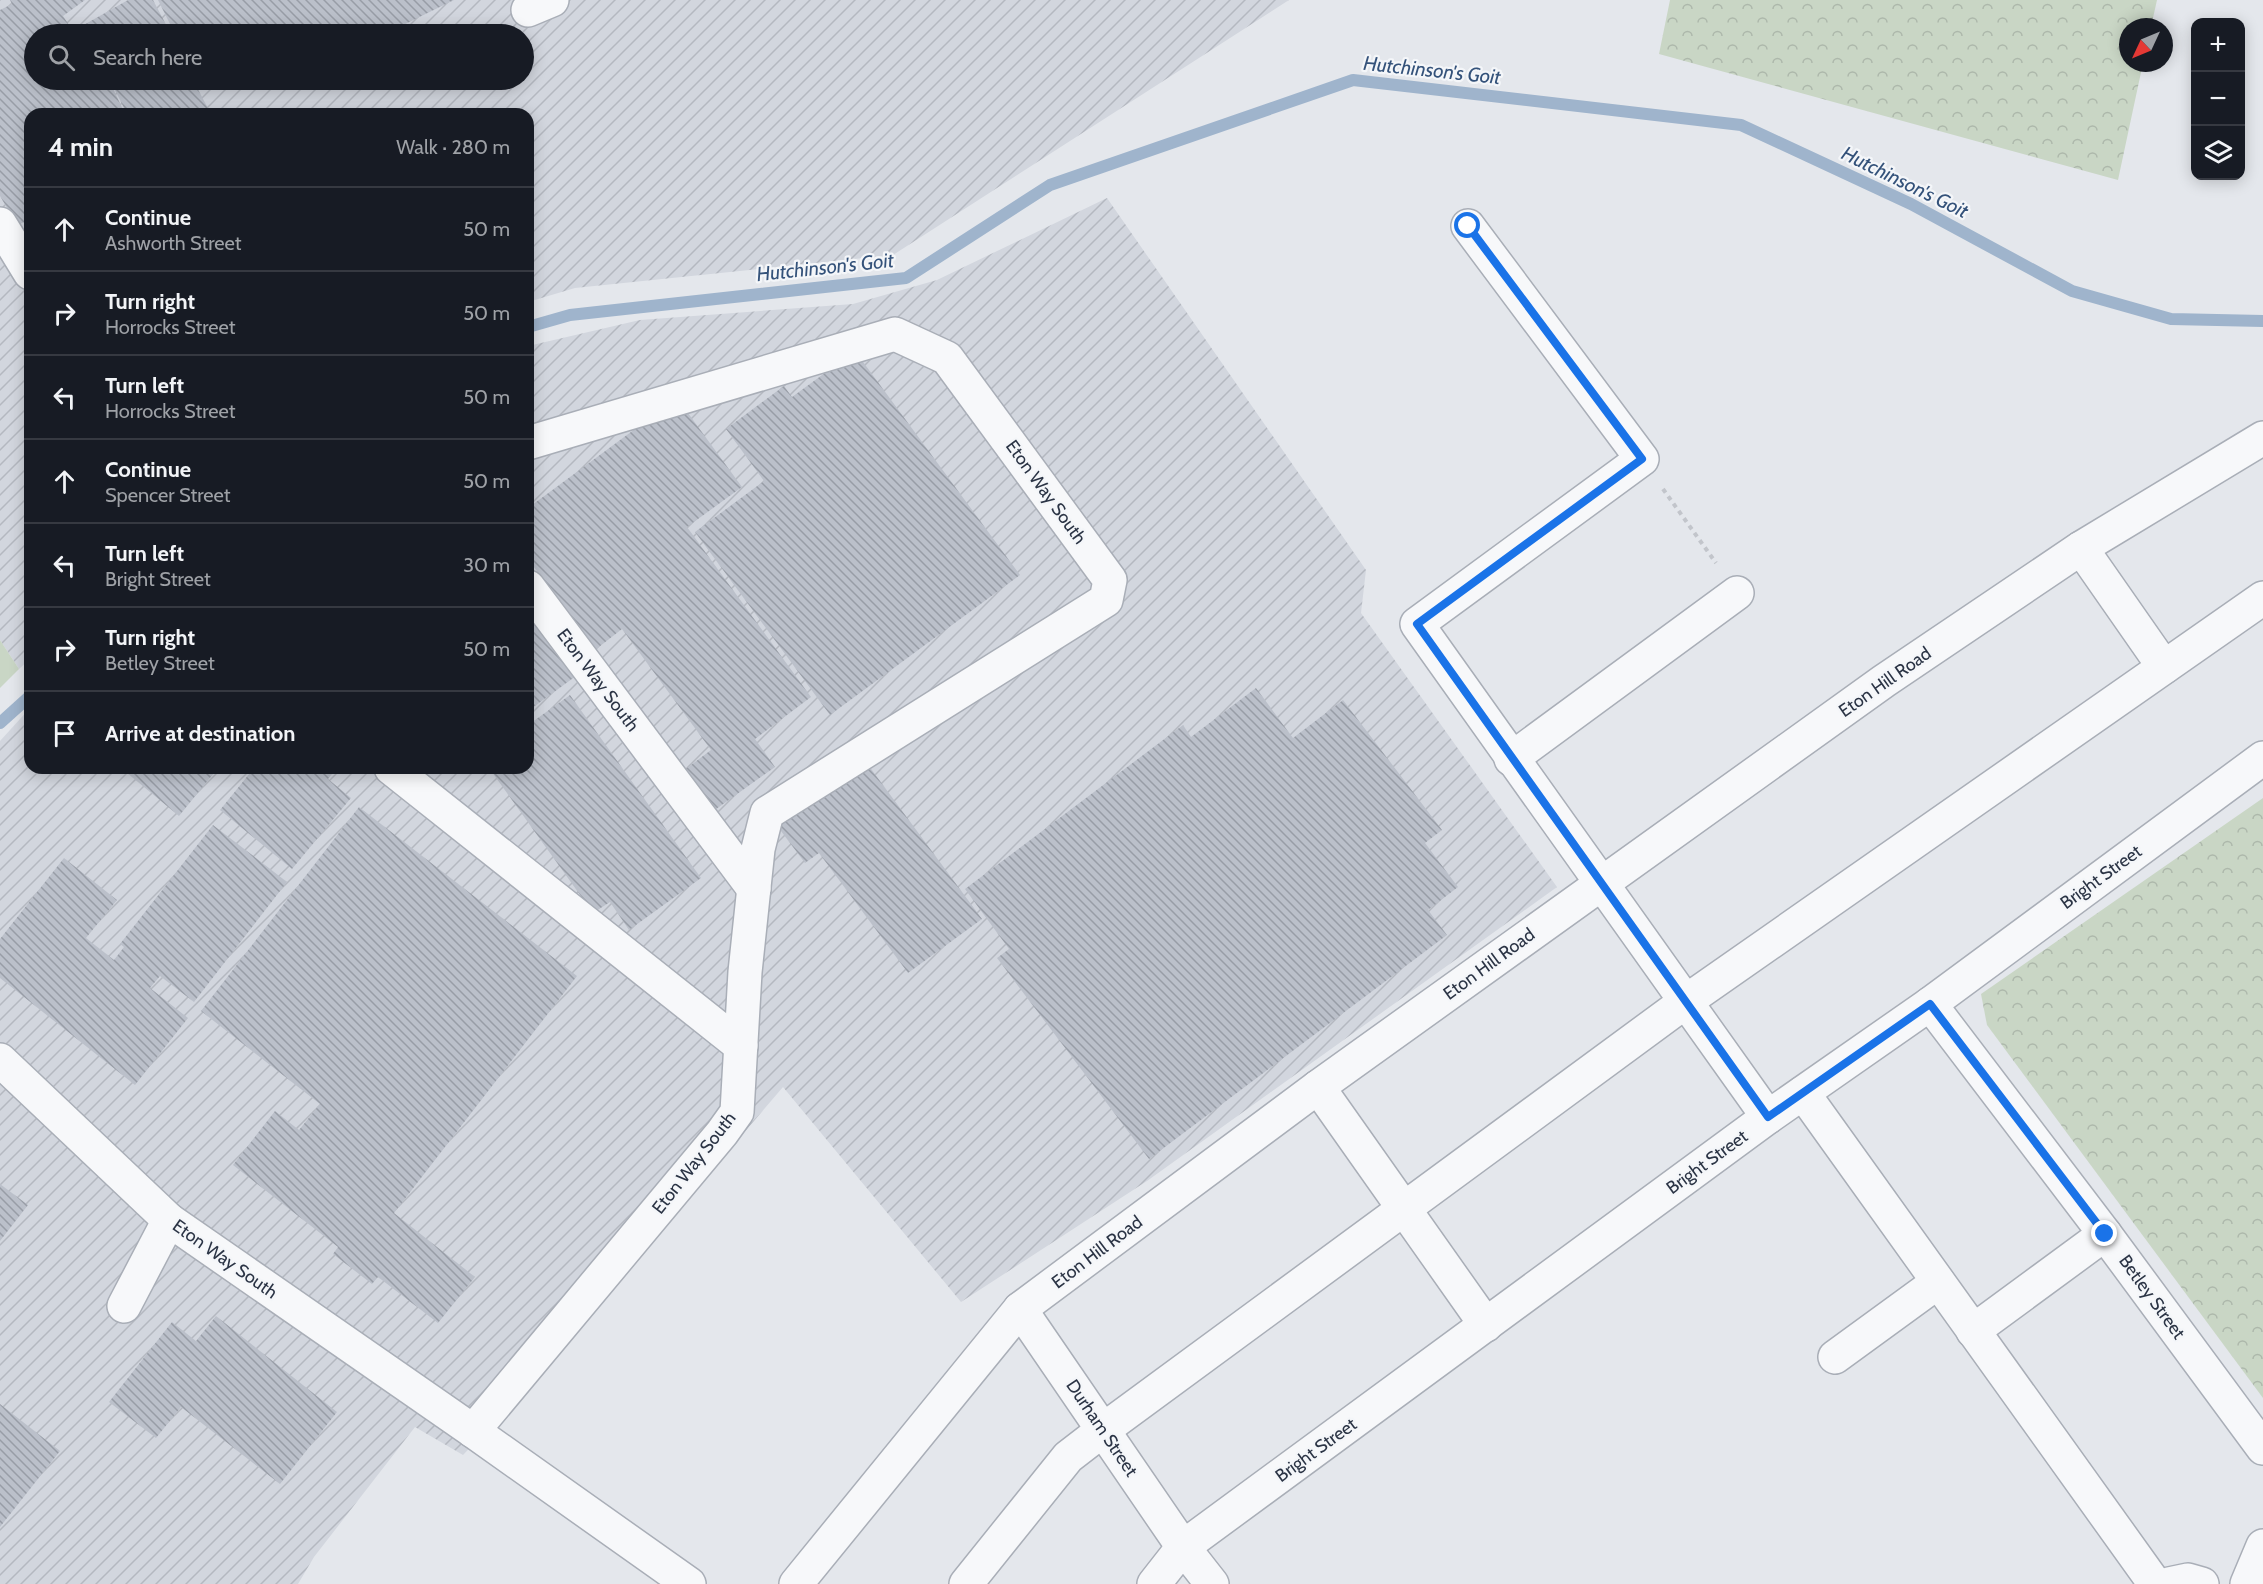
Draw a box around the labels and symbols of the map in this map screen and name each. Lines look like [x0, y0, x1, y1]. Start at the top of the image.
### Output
north arrow [2119, 18, 2173, 72]
water label: Hutchinson's Goit [1362, 51, 1503, 89]
water label: Hutchinson's Goit [1838, 141, 1973, 223]
route start [1454, 212, 1480, 238]
water label: Hutchinson's Goit [755, 248, 896, 286]
street label: Eton Way South [1001, 436, 1091, 548]
street label: Eton Way South [552, 624, 644, 736]
street label: Eton Hill Road [1835, 642, 1935, 722]
street label: Bright Street [2056, 840, 2146, 914]
street label: Eton Hill Road [1439, 923, 1539, 1005]
street label: Eton Way South [647, 1108, 741, 1218]
street label: Bright Street [1662, 1125, 1752, 1199]
street label: Eton Hill Road [1047, 1211, 1147, 1293]
street label: Eton Way South [168, 1215, 282, 1303]
route end [2091, 1220, 2117, 1246]
street label: Betley Street [2114, 1251, 2190, 1343]
street label: Durham Street [1061, 1375, 1143, 1481]
street label: Bright Street [1271, 1413, 1361, 1487]

